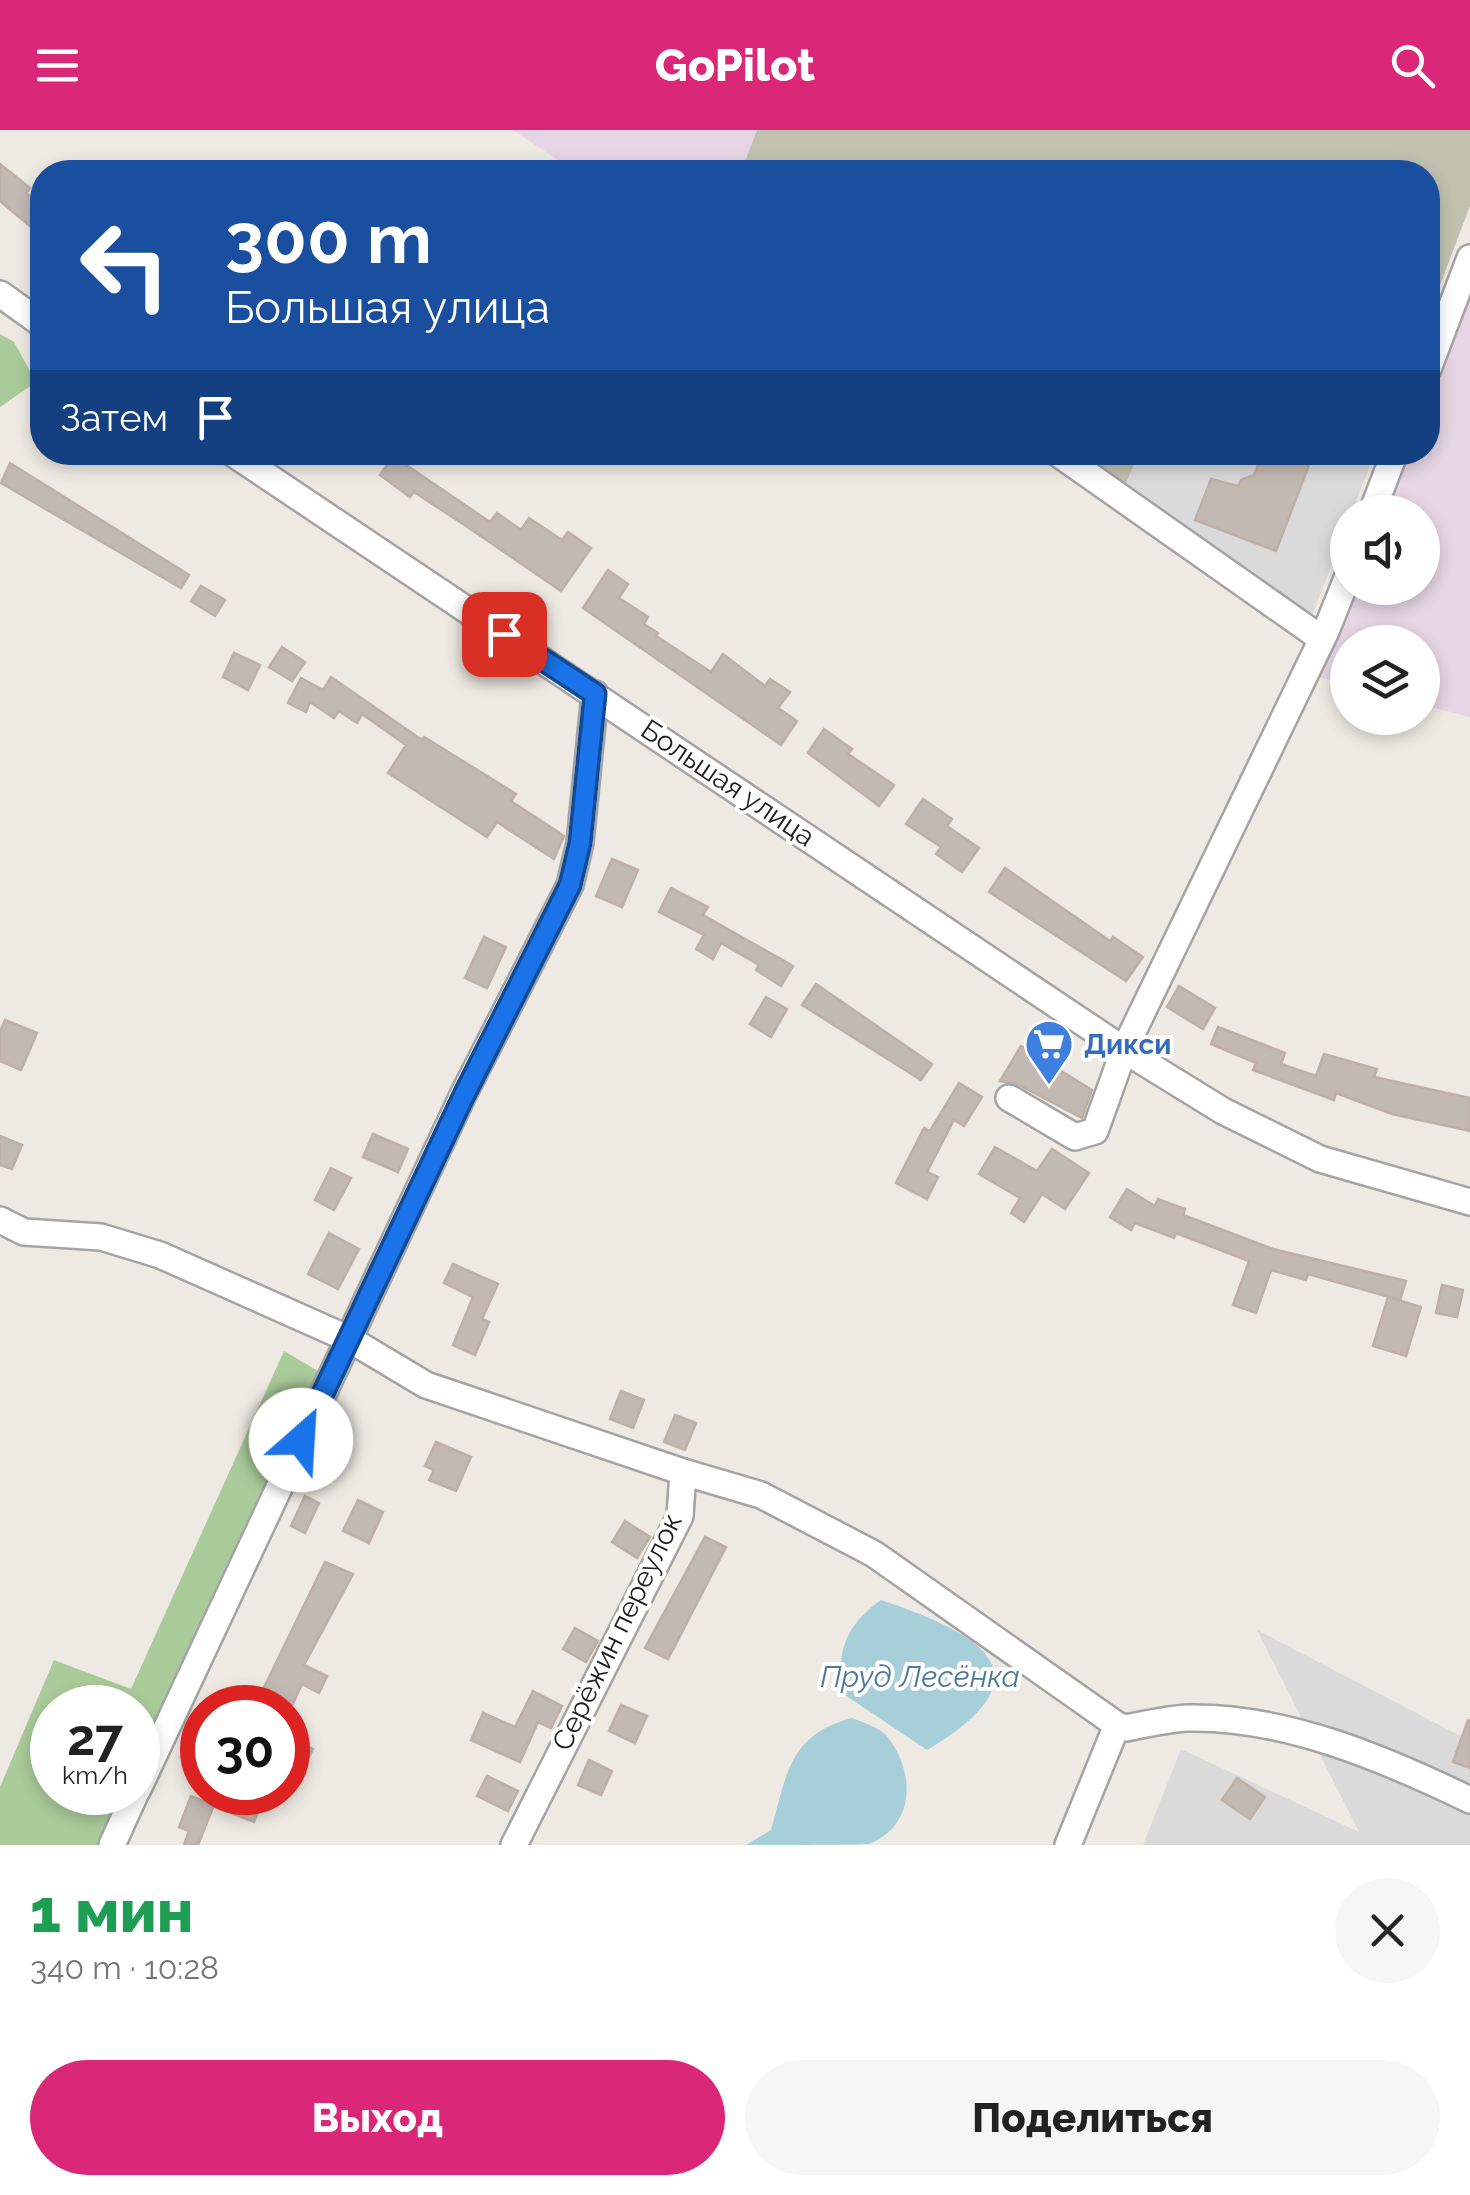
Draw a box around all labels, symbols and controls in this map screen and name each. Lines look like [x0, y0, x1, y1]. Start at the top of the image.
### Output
icon: menu [30, 38, 85, 93]
icon: search [1385, 38, 1440, 93]
text: GoPilot [655, 39, 815, 92]
text: 300 m [225, 197, 432, 279]
icon: left [60, 200, 190, 330]
text: Большая улица [225, 281, 550, 334]
icon: arrive [188, 390, 243, 445]
text: Затем [60, 395, 168, 440]
map controls [1330, 495, 1440, 735]
button: sound [1330, 495, 1440, 605]
pin [462, 592, 547, 677]
icon: arrive [477, 607, 532, 662]
button: layers [1330, 625, 1440, 735]
street label: Большая улица [635, 713, 821, 853]
supermarket icon: Дикси [1023, 1018, 1075, 1086]
place label: Дикси [1084, 1028, 1171, 1061]
position arrow [249, 1388, 353, 1492]
street label: Серёжин переулок [545, 1508, 689, 1756]
water label: Пруд Лесёнка [820, 1659, 1020, 1694]
speed limit sign: 30 [180, 1685, 310, 1815]
text: 27 [67, 1708, 123, 1767]
text: km/h [62, 1760, 128, 1790]
text: 1 мин [30, 1876, 193, 1946]
button: close [1335, 1878, 1440, 1983]
text: 340 m · 10:28 [30, 1949, 219, 1986]
button: Выход [30, 2060, 725, 2175]
button: Поделиться [745, 2060, 1440, 2175]

